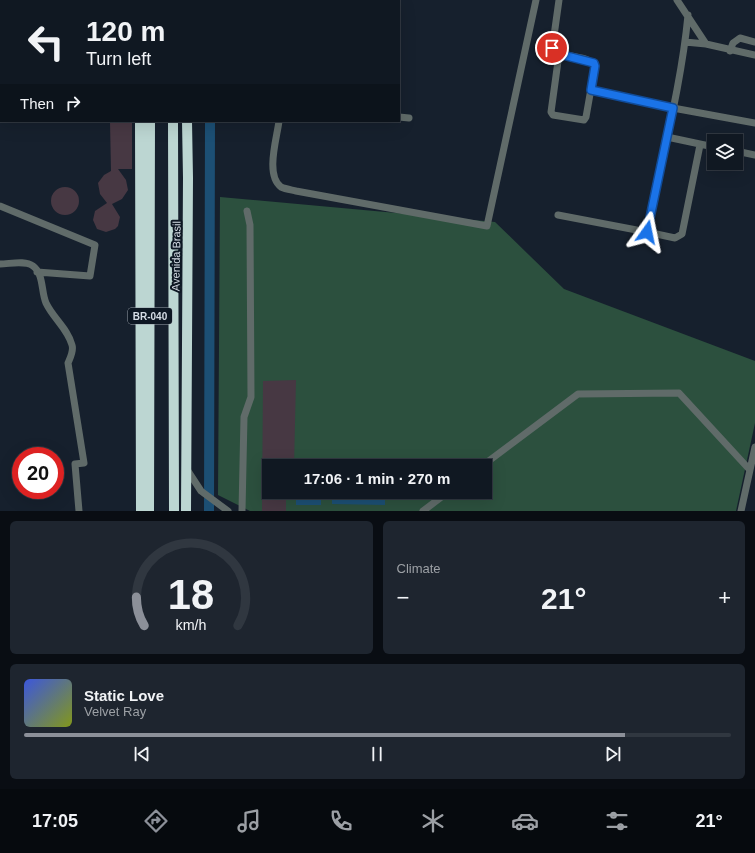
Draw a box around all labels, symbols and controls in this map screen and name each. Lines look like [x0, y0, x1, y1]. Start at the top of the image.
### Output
icon: left [20, 16, 72, 68]
text: 120 m [86, 16, 165, 47]
pin [535, 31, 569, 65]
icon: arrive [541, 37, 563, 59]
text: Turn left [86, 49, 151, 69]
icon: right [62, 92, 84, 114]
text: Then [20, 95, 54, 112]
map controls [707, 134, 743, 170]
button: layers [707, 134, 743, 170]
position arrow [626, 211, 668, 253]
street label: Avenida Brasil [169, 221, 183, 291]
road number: BR-040 [128, 308, 172, 324]
speed limit sign: 20 [12, 447, 64, 499]
text: 17:06 · 1 min · 270 m [304, 470, 450, 487]
text: Climate [397, 561, 441, 576]
text: 18 [168, 570, 214, 617]
text: 21° [541, 582, 586, 615]
text: − [397, 585, 409, 610]
text: + [718, 585, 731, 610]
text: km/h [176, 616, 207, 632]
text: Static Love [84, 687, 164, 704]
text: Velvet Ray [84, 704, 146, 719]
icon: previous [131, 743, 153, 765]
icon: pause [366, 743, 388, 765]
icon: next [602, 743, 624, 765]
icon: directions [142, 807, 170, 835]
icon: music [235, 807, 263, 835]
icon: phone [327, 807, 355, 835]
icon: climate [419, 807, 447, 835]
icon: car [511, 807, 539, 835]
icon: filters [603, 807, 631, 835]
text: 17:05 [32, 811, 78, 831]
text: 21° [696, 811, 723, 831]

